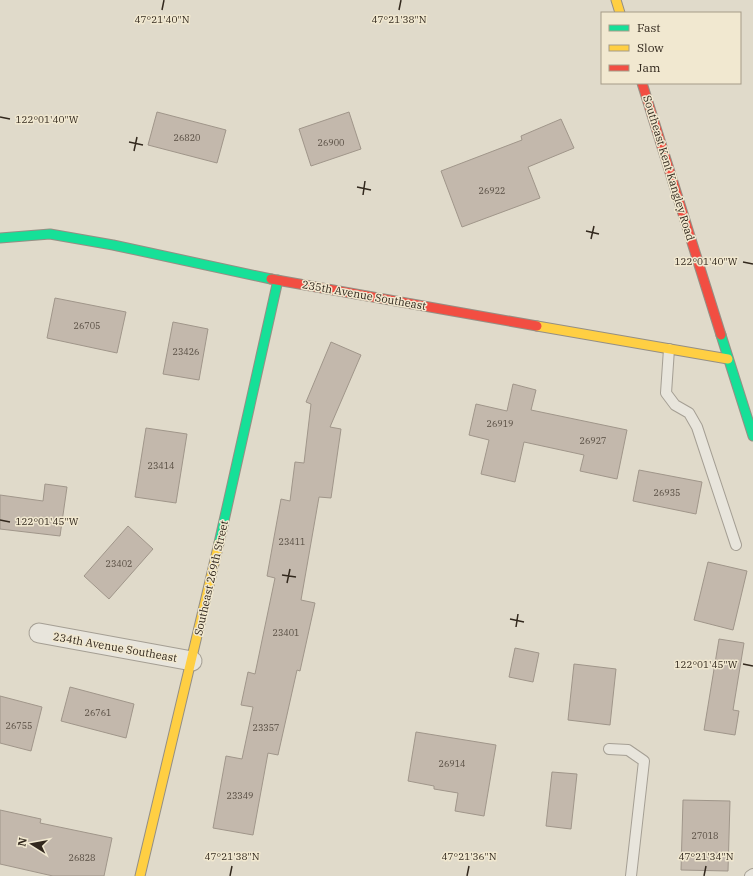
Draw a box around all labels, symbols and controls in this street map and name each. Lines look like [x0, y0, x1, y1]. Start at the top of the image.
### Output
legend [601, 12, 741, 84]
text: 47°21'40"N [135, 13, 190, 26]
text: 47°21'38"N [372, 13, 427, 26]
text: Fast [637, 20, 661, 35]
text: Slow [637, 40, 664, 55]
text: Jam [637, 60, 661, 75]
street label: Southeast Kent Kangley Road [640, 94, 698, 243]
text: 122°01'40"W [15, 113, 79, 126]
house number: 26820 [173, 132, 201, 143]
house number: 26900 [317, 137, 345, 148]
house number: 26922 [478, 185, 506, 196]
text: 122°01'40"W [674, 255, 738, 268]
street label: 235th Avenue Southeast [301, 277, 427, 313]
house number: 26705 [73, 320, 101, 331]
house number: 23426 [172, 346, 200, 357]
house number: 26919 [486, 418, 514, 429]
house number: 26927 [579, 435, 607, 446]
house number: 23414 [147, 460, 175, 471]
house number: 26935 [653, 487, 681, 498]
text: 122°01'45"W [15, 515, 79, 528]
street label: Southeast 269th Street [191, 519, 231, 637]
house number: 23411 [278, 536, 306, 547]
house number: 23402 [105, 558, 133, 569]
house number: 23401 [272, 627, 300, 638]
street label: 234th Avenue Southeast [52, 629, 178, 665]
text: 122°01'45"W [674, 658, 738, 671]
house number: 26761 [84, 707, 112, 718]
house number: 26755 [5, 720, 33, 731]
house number: 23357 [252, 722, 280, 733]
house number: 26914 [438, 758, 466, 769]
house number: 23349 [226, 790, 254, 801]
north arrow [12, 824, 52, 864]
house number: 27018 [691, 830, 719, 841]
text: N [14, 836, 30, 848]
text: 47°21'38"N [205, 850, 260, 863]
text: 47°21'36"N [442, 850, 497, 863]
text: 47°21'34"N [679, 850, 734, 863]
house number: 26828 [68, 852, 96, 863]

